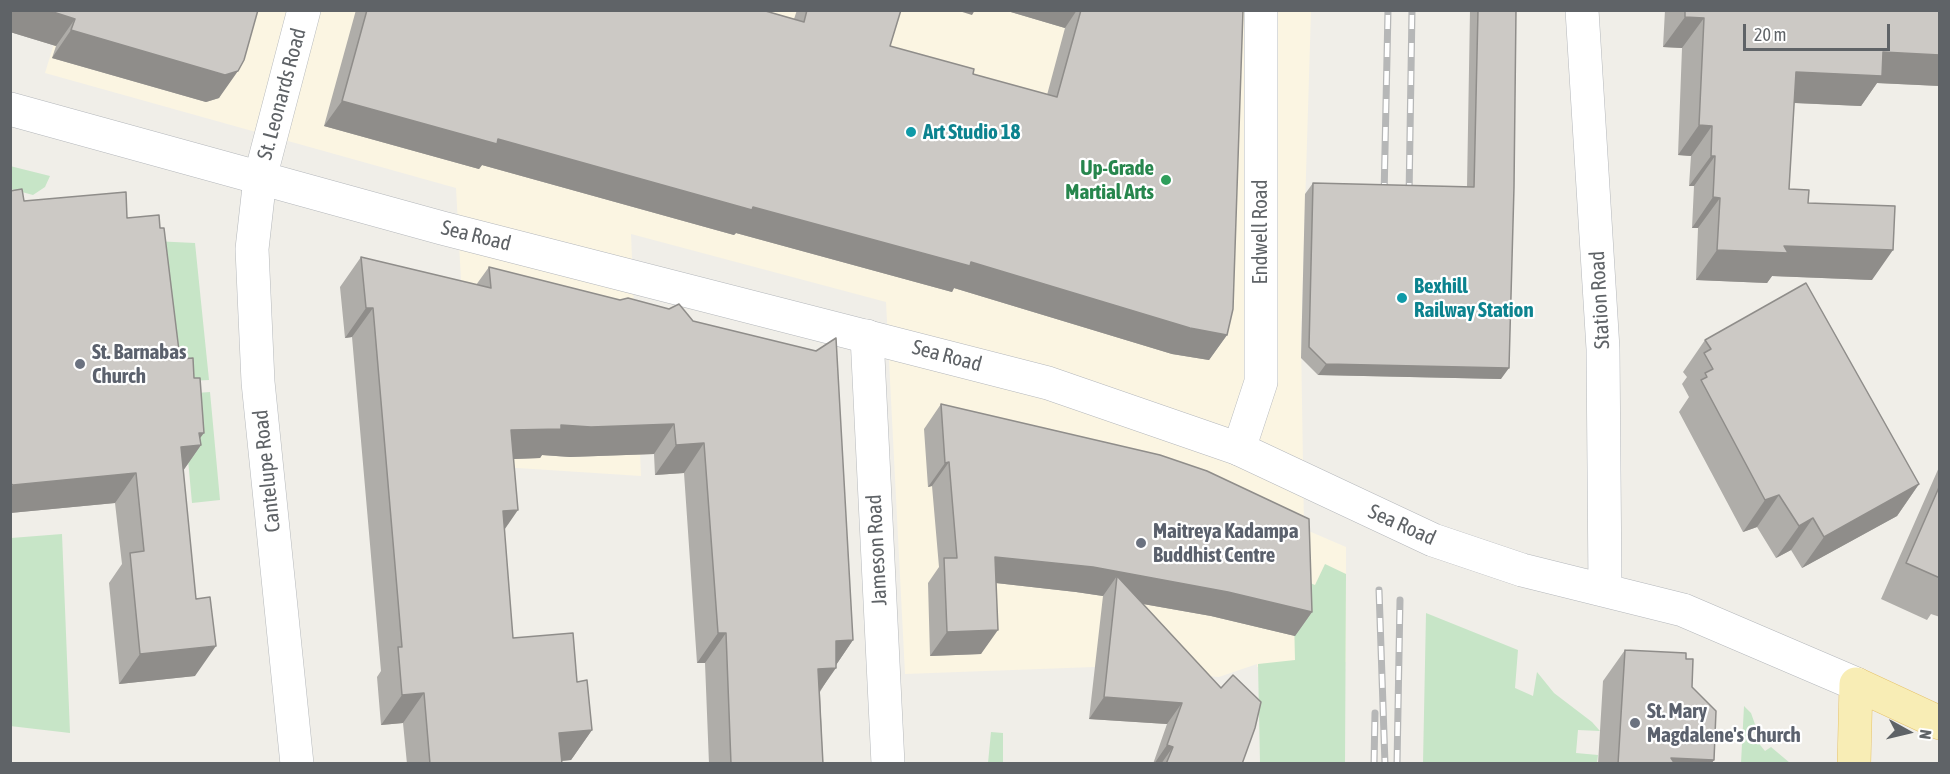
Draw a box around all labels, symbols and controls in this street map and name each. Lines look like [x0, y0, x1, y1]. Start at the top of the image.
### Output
scale bar [1746, 12, 1893, 50]
text: 20 m [1754, 24, 1786, 45]
street label: St. Leonards Road [252, 25, 312, 163]
place label: Art Studio 18 [923, 119, 1020, 145]
marker: Art Studio 18 [904, 125, 918, 139]
place label: Up-Grade Martial Arts [1065, 155, 1154, 205]
marker: Up-Grade Martial Arts [1159, 173, 1173, 187]
street label: Endwell Road [1247, 179, 1273, 285]
street label: Sea Road [438, 215, 514, 257]
street label: Station Road [1585, 250, 1615, 350]
place label: Bexhill Railway Station [1414, 273, 1534, 323]
marker: Bexhill Railway Station [1395, 291, 1409, 305]
street label: Sea Road [909, 335, 985, 377]
place label: St. Barnabas Church [92, 339, 186, 389]
marker: St. Barnabas Church [73, 357, 87, 371]
street label: Cantelupe Road [248, 409, 286, 533]
street label: Jameson Road [861, 494, 893, 606]
street label: Sea Road [1364, 499, 1440, 551]
place label: Maitreya Kadampa Buddhist Centre [1153, 518, 1299, 568]
marker: Maitreya Kadampa Buddhist Centre [1134, 536, 1148, 550]
place label: St. Mary Magdalene's Church [1647, 698, 1801, 748]
north arrow [1878, 702, 1938, 762]
marker: St. Mary Magdalene's Church [1628, 716, 1642, 730]
text: N [1916, 729, 1935, 740]

